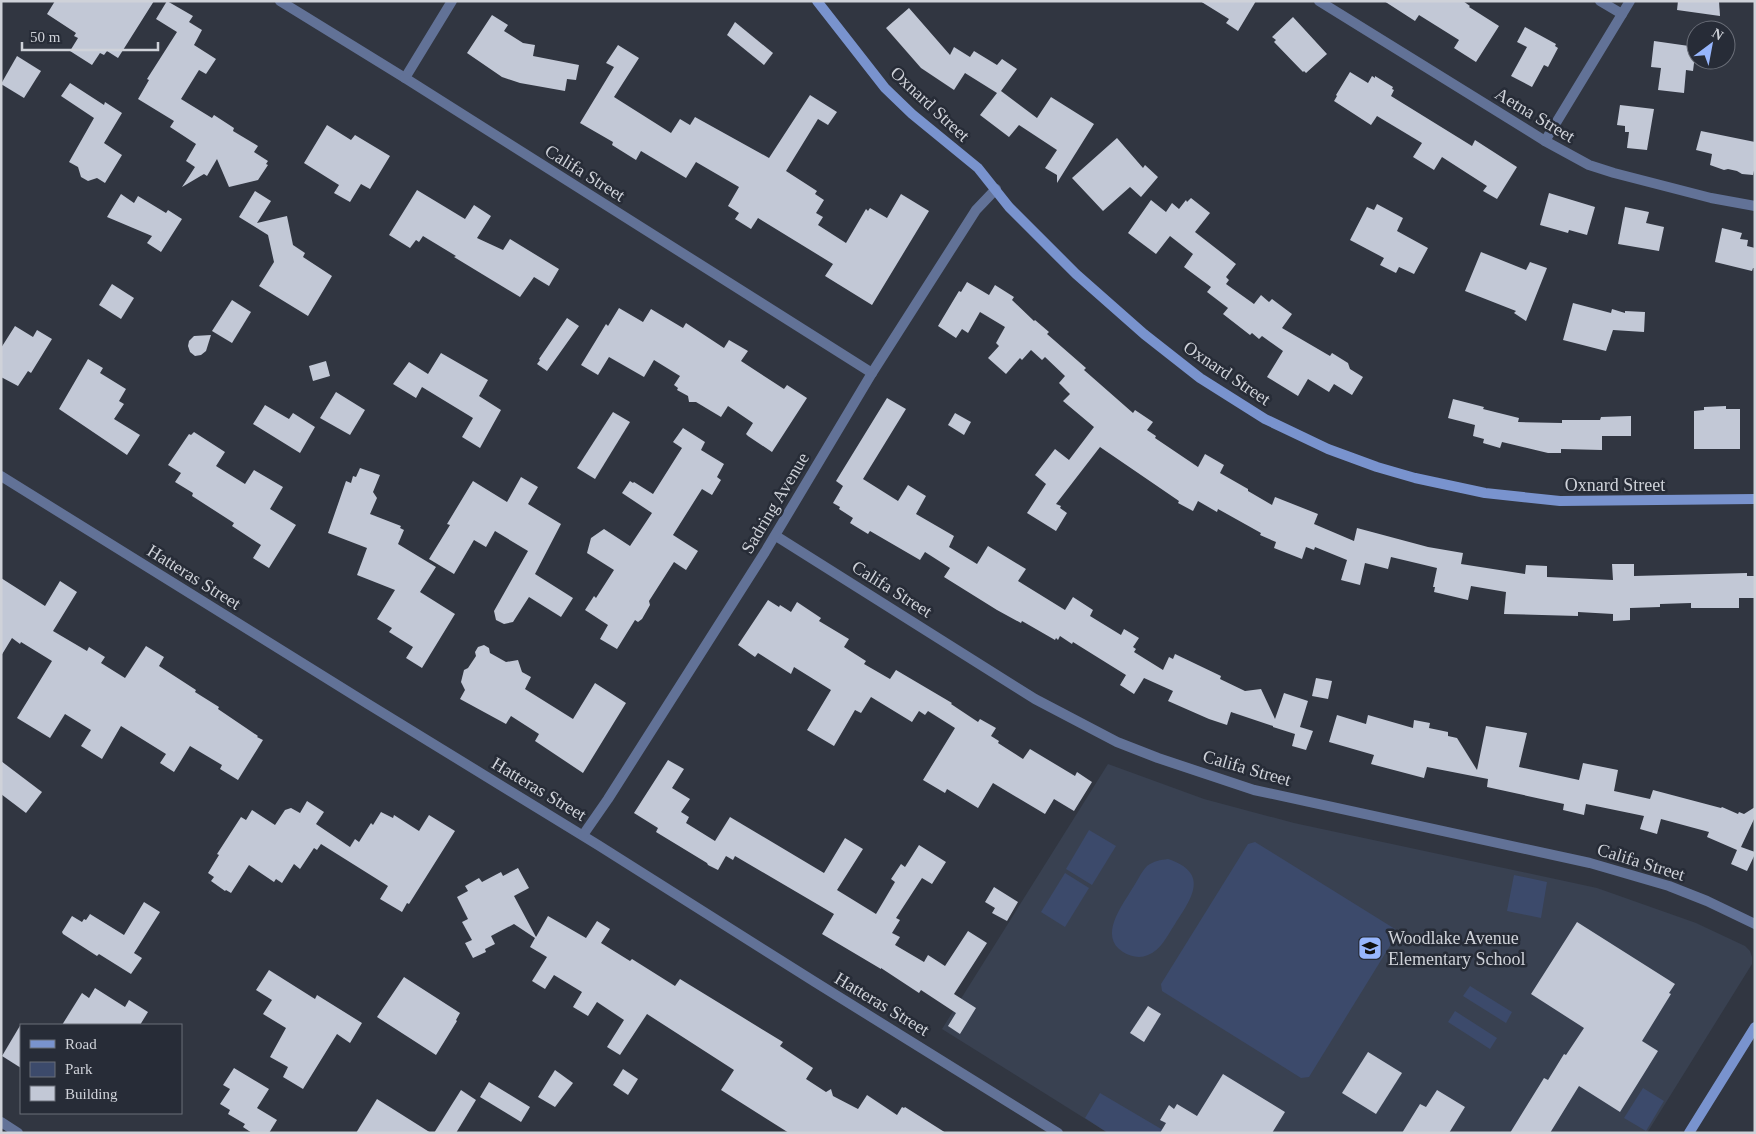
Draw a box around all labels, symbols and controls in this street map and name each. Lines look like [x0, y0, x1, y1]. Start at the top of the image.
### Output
scale bar [22, 20, 159, 52]
north arrow [1686, 20, 1736, 70]
text: N [1709, 25, 1726, 43]
text: 50 m [30, 29, 61, 45]
street label: Oxnard Street [886, 62, 974, 146]
street label: Aetna Street [1492, 83, 1578, 147]
street label: Califa Street [541, 141, 629, 205]
street label: Oxnard Street [1180, 337, 1274, 409]
street label: Sadring Avenue [737, 449, 813, 557]
street label: Oxnard Street [1565, 475, 1665, 495]
street label: Hatteras Street [144, 540, 244, 614]
street label: Califa Street [848, 557, 936, 621]
street label: Califa Street [1201, 746, 1293, 790]
street label: Hatteras Street [488, 753, 590, 825]
street label: Califa Street [1595, 839, 1687, 885]
place label: Woodlake Avenue Elementary School [1388, 928, 1525, 969]
school or university icon: Woodlake Avenue Elementary School [1357, 935, 1383, 961]
street label: Hatteras Street [831, 968, 933, 1040]
legend [20, 1024, 182, 1114]
text: Road [65, 1036, 97, 1052]
text: Park [65, 1061, 93, 1077]
text: Building [65, 1086, 118, 1102]

